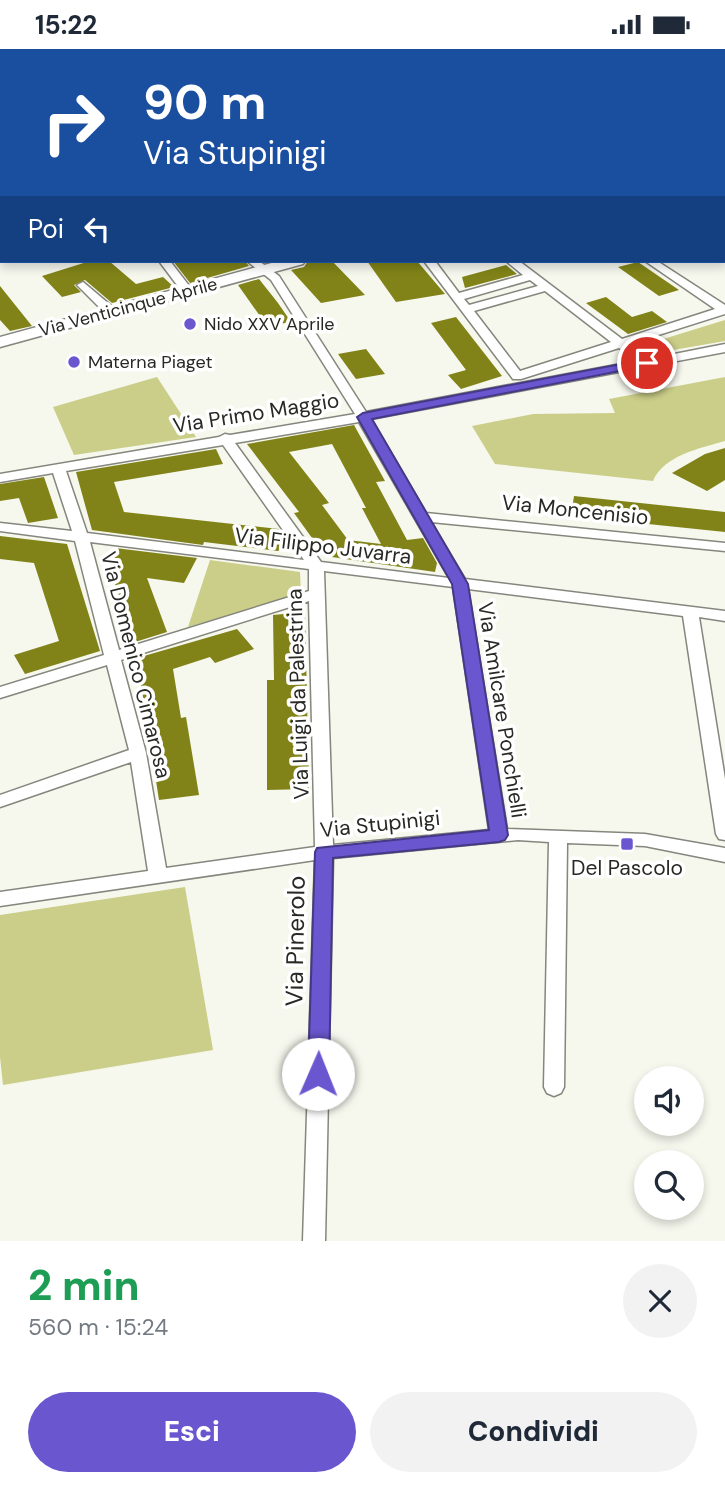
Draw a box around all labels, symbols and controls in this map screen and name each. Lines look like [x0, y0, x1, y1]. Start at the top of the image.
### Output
text: 15:22 [35, 8, 97, 42]
text: 90 m [143, 70, 266, 134]
icon: right [28, 77, 119, 168]
text: Via Stupinigi [143, 132, 327, 174]
icon: left [78, 210, 116, 248]
text: Poi [28, 212, 64, 246]
street label: Via Venticinque Aprile [36, 272, 220, 342]
place label: Nido XXV Aprile [204, 312, 334, 336]
marker: Nido XXV Aprile [182, 316, 198, 332]
pin [617, 333, 677, 393]
icon: arrive [628, 344, 666, 382]
place label: Materna Piaget [88, 350, 213, 374]
marker: Materna Piaget [66, 354, 82, 370]
street label: Via Primo Maggio [171, 386, 341, 440]
street label: Via Moncenisio [500, 488, 650, 532]
street label: Via Filippo Juvarra [233, 521, 413, 571]
street label: Via Domenico Cimarosa [94, 549, 178, 781]
street label: Via Luigi da Palestrina [280, 588, 316, 800]
street label: Via Amilcare Ponchielli [471, 600, 533, 820]
street label: Via Stupinigi [319, 804, 441, 844]
marker: Del Pascolo [619, 836, 635, 852]
place label: Del Pascolo [571, 854, 683, 882]
street label: Via Pinerolo [278, 875, 312, 1007]
position arrow [281, 1037, 355, 1111]
map controls [634, 1066, 704, 1220]
button: sound [634, 1066, 704, 1136]
button: search [634, 1150, 704, 1220]
text: 2 min [28, 1258, 139, 1313]
button: close [623, 1264, 697, 1338]
text: 560 m · 15:24 [28, 1312, 168, 1342]
button: Esci [28, 1392, 356, 1472]
button: Condividi [370, 1392, 697, 1472]

